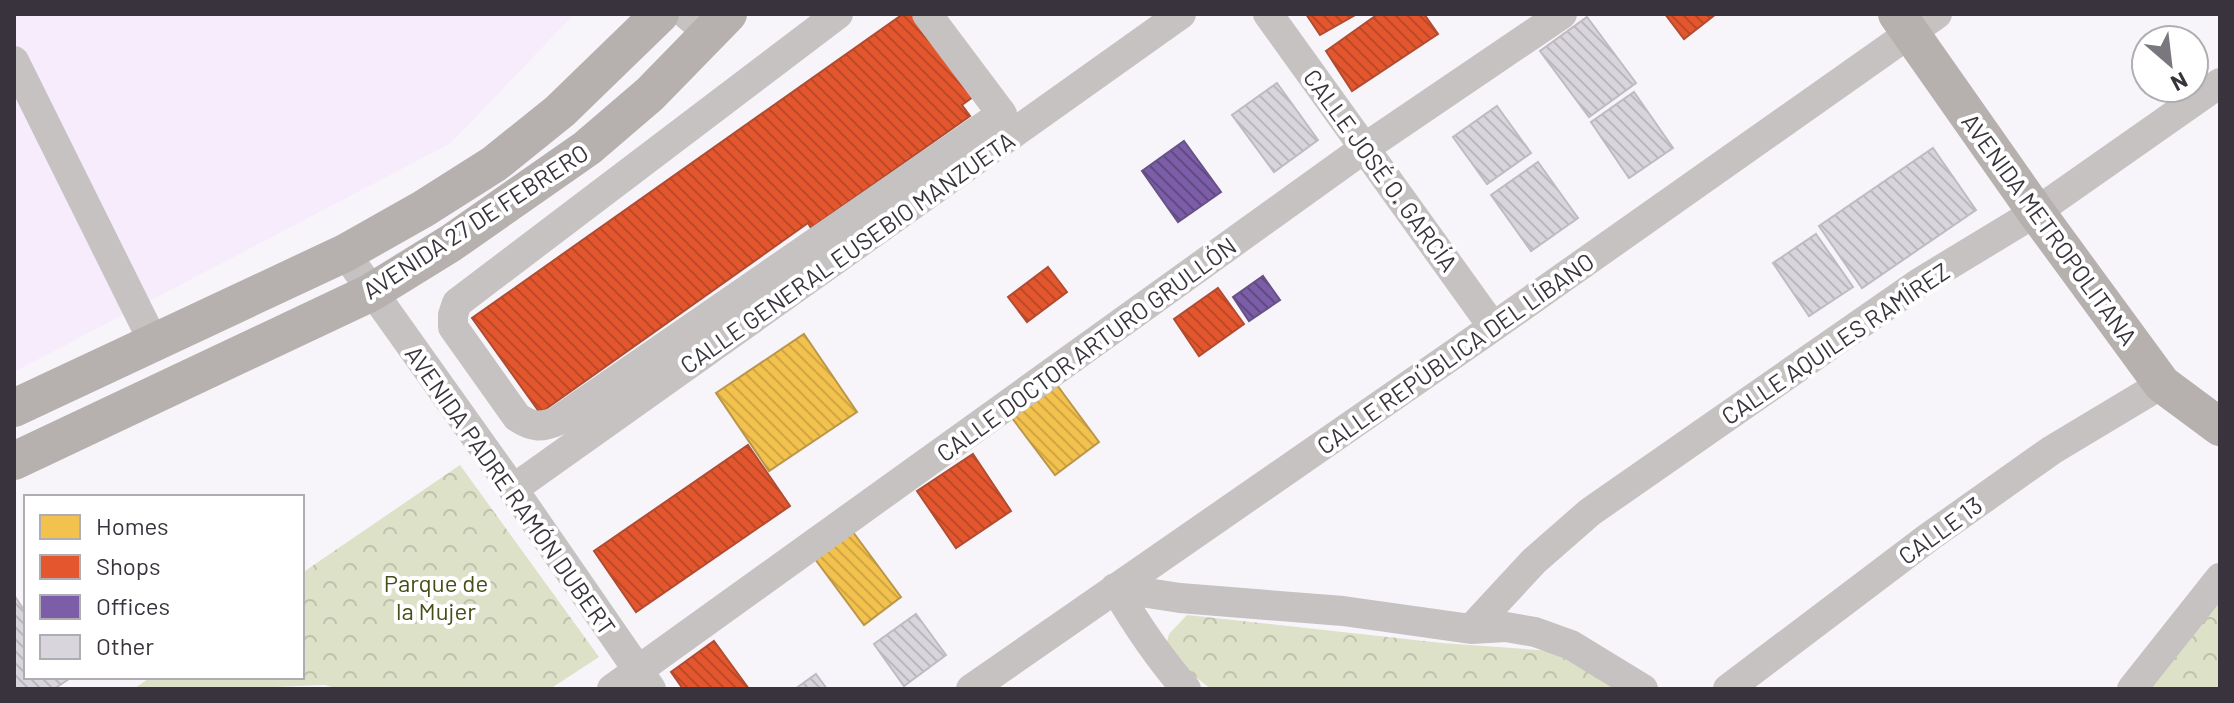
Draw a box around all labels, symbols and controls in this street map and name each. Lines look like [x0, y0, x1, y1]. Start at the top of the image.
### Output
north arrow [2130, 24, 2210, 104]
street label: CALLE JOSÉ O. GARCÍA [1298, 63, 1464, 277]
text: N [2167, 68, 2192, 97]
street label: AVENIDA METROPOLITANA [1956, 107, 2144, 351]
street label: CALLE GENERAL EUSEBIO MANZUETA [674, 125, 1020, 379]
street label: AVENIDA 27 DE FEBRERO [357, 137, 593, 305]
street label: CALLE DOCTOR ARTURO GRULLÓN [931, 231, 1241, 467]
street label: CALLE REPÚBLICA DEL LÍBANO [1311, 246, 1599, 460]
street label: CALLE AQUILES RAMÍREZ [1716, 256, 1954, 430]
street label: AVENIDA PADRE RAMÓN DUBERT [400, 340, 622, 640]
street label: CALLE 13 [1892, 490, 1988, 570]
legend [24, 495, 304, 679]
text: Homes [96, 511, 169, 540]
text: Shops [96, 551, 161, 580]
park label: Parque de la Mujer [384, 568, 488, 625]
text: Offices [96, 591, 170, 620]
text: Other [96, 631, 154, 660]

